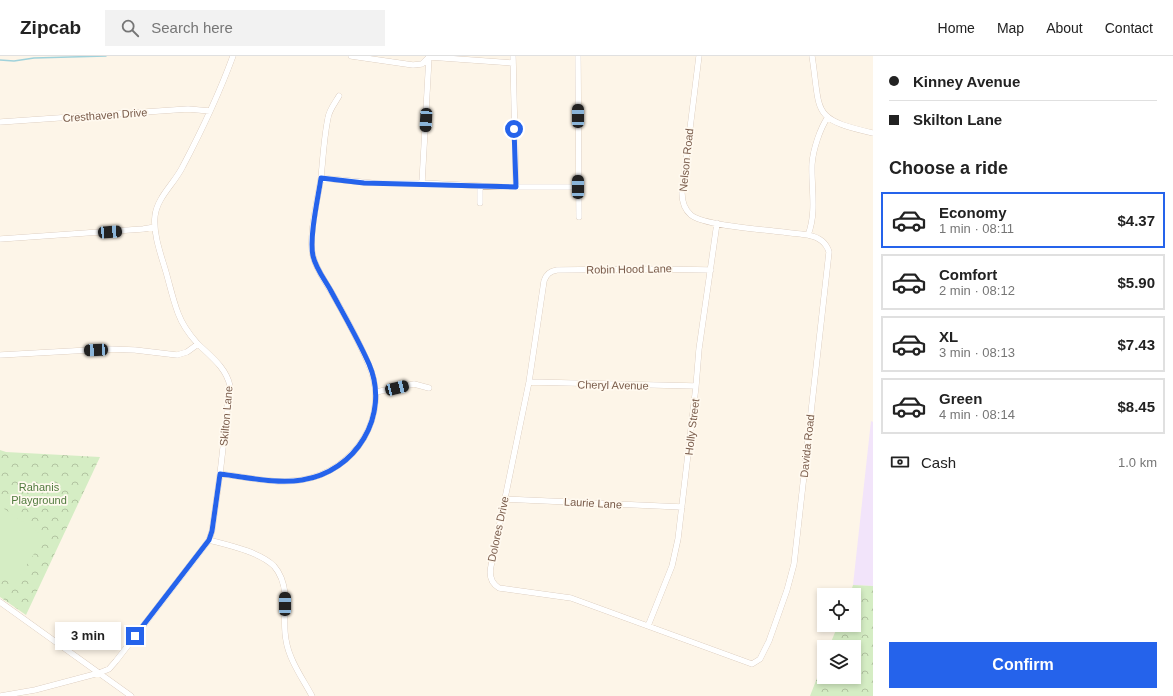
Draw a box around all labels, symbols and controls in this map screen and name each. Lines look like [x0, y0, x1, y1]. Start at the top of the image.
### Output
search box [105, 10, 385, 46]
text: Zipcab [20, 17, 81, 38]
icon: search [119, 17, 141, 39]
text: Search here [151, 19, 233, 36]
text: Home [938, 20, 975, 36]
text: Map [997, 20, 1024, 36]
text: About [1046, 20, 1083, 36]
text: Contact [1105, 20, 1153, 36]
text: Kinney Avenue [913, 73, 1020, 90]
car [572, 104, 584, 128]
street label: Cresthaven Drive [62, 106, 148, 124]
car [419, 108, 433, 132]
text: Skilton Lane [913, 111, 1002, 128]
route start [505, 120, 523, 138]
street label: Nelson Road [677, 128, 695, 192]
text: Choose a ride [889, 158, 1008, 178]
car [572, 175, 584, 199]
icon: car [891, 202, 927, 238]
text: Economy [939, 204, 1007, 221]
text: $4.37 [1117, 212, 1155, 229]
text: 1 min · 08:11 [939, 221, 1014, 236]
car [98, 225, 122, 239]
street label: Robin Hood Lane [586, 262, 672, 276]
icon: car [891, 264, 927, 300]
text: Comfort [939, 266, 997, 283]
text: $5.90 [1117, 274, 1155, 291]
text: 2 min · 08:12 [939, 283, 1015, 298]
icon: car [891, 326, 927, 362]
text: XL [939, 328, 958, 345]
text: $7.43 [1117, 336, 1155, 353]
car [84, 343, 108, 357]
text: 3 min · 08:13 [939, 345, 1015, 360]
street label: Cheryl Avenue [577, 378, 649, 392]
car [384, 379, 410, 397]
street label: Skilton Lane [217, 385, 235, 447]
icon: car [891, 388, 927, 424]
text: Green [939, 390, 982, 407]
street label: Holly Street [683, 398, 701, 456]
text: $8.45 [1117, 398, 1155, 415]
text: 4 min · 08:14 [939, 407, 1015, 422]
street label: Davida Road [798, 414, 816, 478]
icon: cash [889, 451, 911, 473]
text: Cash [921, 454, 956, 471]
text: 1.0 km [1118, 455, 1157, 470]
park label: Rahanis Playground [11, 481, 67, 506]
street label: Dolores Drive [485, 495, 511, 563]
street label: Laurie Lane [564, 495, 622, 511]
map controls [817, 588, 861, 684]
button: locate [817, 588, 861, 632]
car [279, 592, 291, 616]
callout: 3 min [55, 622, 121, 650]
route end [126, 627, 144, 645]
text: 3 min [71, 628, 105, 643]
button: layers [817, 640, 861, 684]
button: Confirm [889, 642, 1157, 688]

